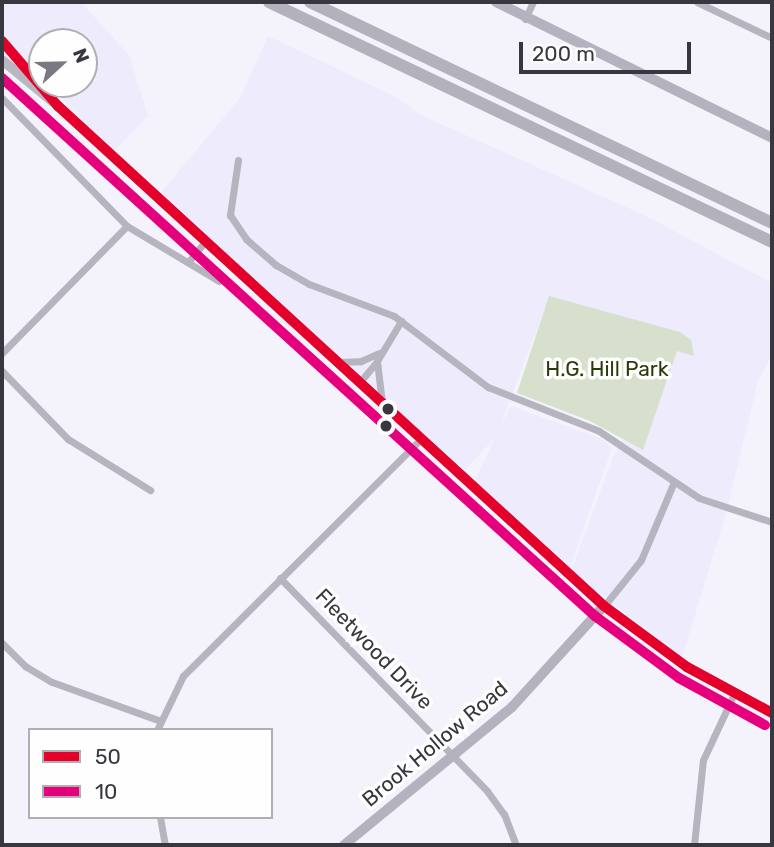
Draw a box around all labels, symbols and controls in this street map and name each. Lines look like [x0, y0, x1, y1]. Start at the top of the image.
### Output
north arrow [28, 28, 98, 98]
scale bar [522, 28, 694, 72]
text: 200 m [532, 41, 595, 66]
text: N [68, 45, 94, 66]
park label: H.G. Hill Park [545, 356, 669, 382]
unlabelled marker [381, 402, 395, 416]
unlabelled marker [379, 419, 393, 433]
street label: Fleetwood Drive [310, 583, 438, 715]
street label: Brook Hollow Road [357, 676, 513, 812]
legend [28, 728, 273, 819]
text: 50 [95, 744, 121, 769]
text: 10 [95, 779, 117, 804]

